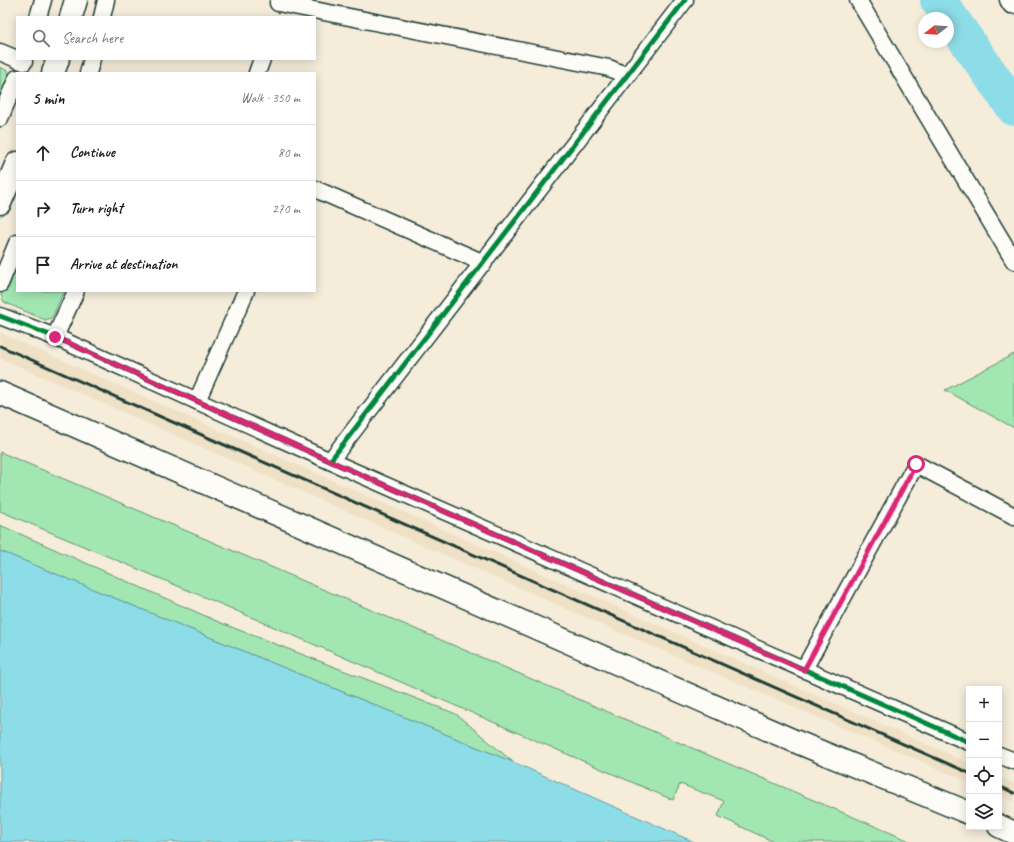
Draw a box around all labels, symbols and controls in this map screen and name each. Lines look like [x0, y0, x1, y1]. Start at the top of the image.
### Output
north arrow [918, 12, 954, 48]
search box [16, 16, 316, 60]
icon: search [30, 27, 52, 49]
text: Search here [62, 29, 123, 48]
text: 5 min [32, 88, 64, 109]
text: Walk · 350 m [241, 90, 300, 106]
icon: ahead [32, 142, 54, 164]
text: Continue [70, 143, 115, 162]
text: 80 m [278, 145, 300, 161]
icon: right [32, 198, 54, 220]
text: Turn right [70, 199, 123, 218]
text: 270 m [272, 201, 300, 217]
icon: arrive [32, 254, 54, 276]
text: Arrive at destination [70, 255, 177, 274]
route end [46, 328, 64, 346]
route start [907, 455, 925, 473]
map controls [966, 686, 1002, 830]
button: + [966, 686, 1002, 722]
button: − [966, 722, 1002, 758]
button: locate [966, 758, 1002, 794]
button: layers [966, 794, 1002, 830]

